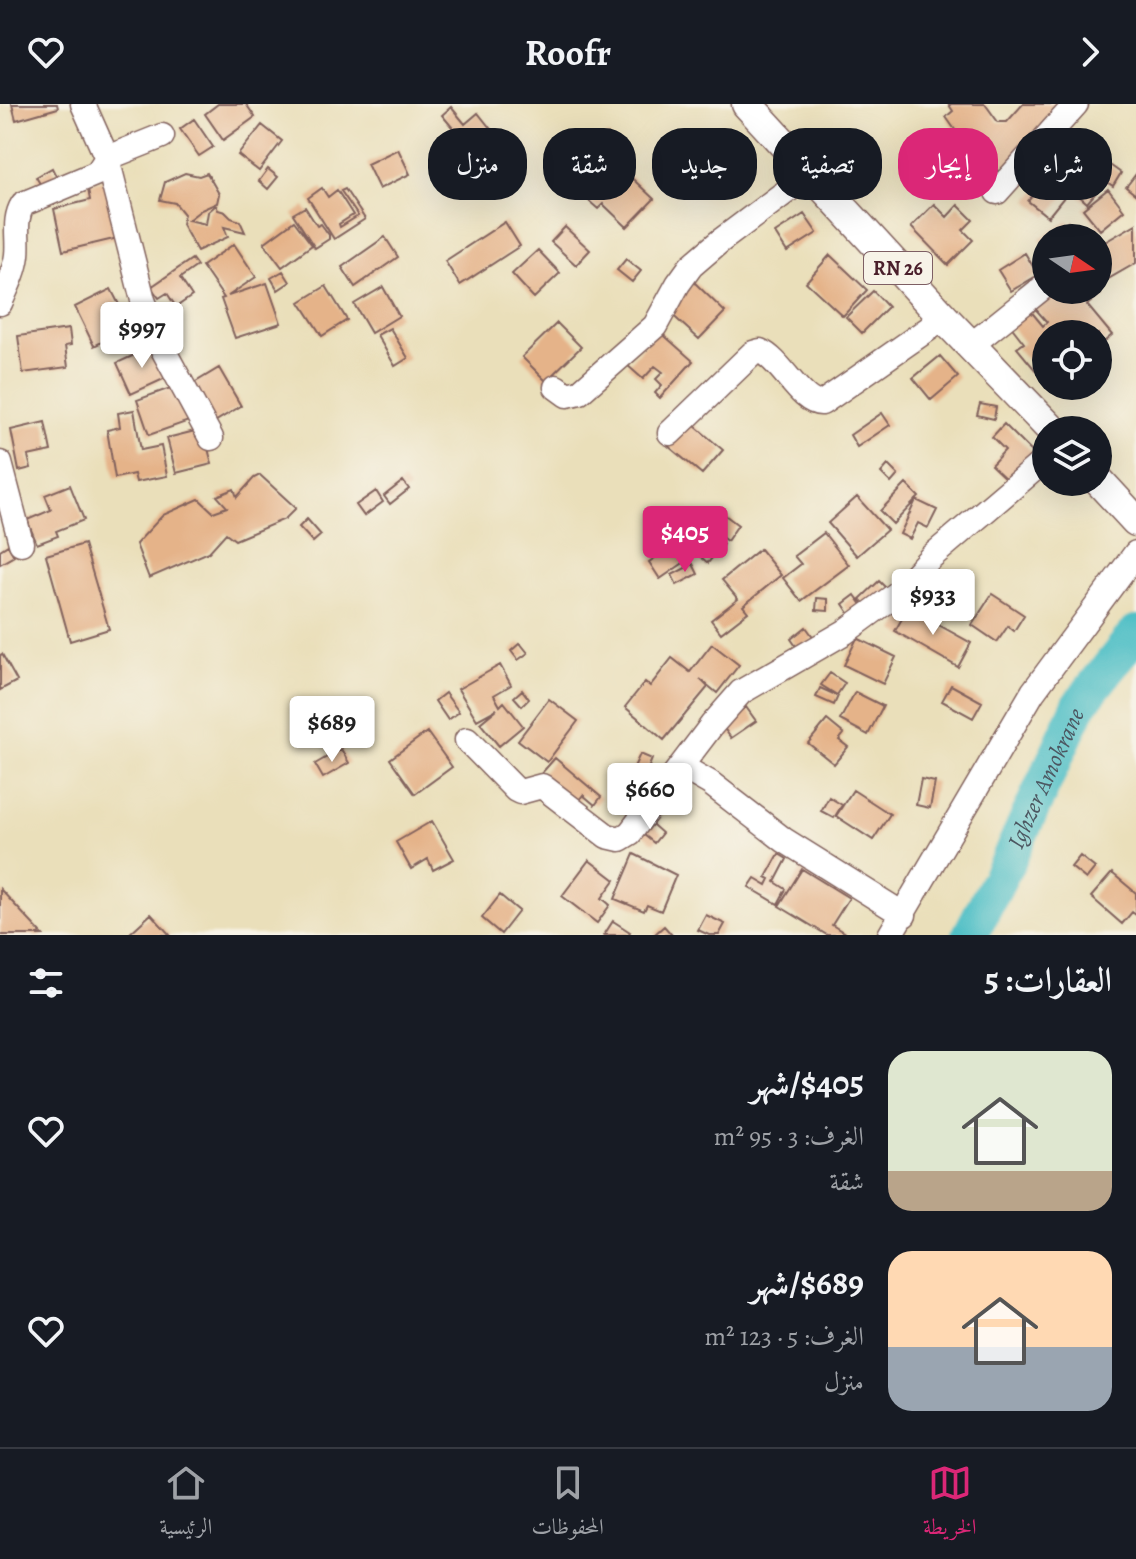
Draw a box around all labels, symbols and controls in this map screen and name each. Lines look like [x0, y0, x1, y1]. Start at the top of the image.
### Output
text: Roofr [525, 28, 611, 77]
icon: heart [24, 30, 68, 74]
icon: forward [1068, 30, 1112, 74]
chip: منزل [428, 128, 527, 200]
chip: شقة [543, 128, 636, 200]
chip: جديد [652, 128, 757, 200]
chip: تصفية [773, 128, 882, 200]
chip: إيجار [898, 128, 998, 200]
chip: شراء [1014, 128, 1112, 200]
north arrow [1032, 224, 1112, 304]
map controls [1032, 224, 1112, 496]
road number: RN 26 [864, 252, 932, 284]
pin: $997 [95, 302, 189, 370]
text: $997 [118, 310, 166, 345]
button: locate [1032, 320, 1112, 400]
button: layers [1032, 416, 1112, 496]
pin: $405 [638, 506, 732, 574]
text: $405 [661, 514, 709, 549]
pin: $933 [886, 569, 980, 637]
text: $933 [910, 577, 956, 612]
pin: $689 [285, 696, 379, 764]
water label: Ighzer Amokrane [1000, 703, 1092, 854]
text: $689 [308, 704, 356, 739]
pin: $660 [603, 763, 697, 831]
text: $660 [625, 771, 675, 806]
text: العقارات: 5 [985, 956, 1112, 1003]
icon: filters [24, 961, 68, 1005]
text: $405/شهر [750, 1059, 864, 1106]
icon: home [952, 1083, 1048, 1179]
icon: heart [24, 1109, 68, 1153]
text: الغرف: 3 · 95 m² [714, 1119, 864, 1154]
text: شقة [830, 1164, 864, 1199]
text: $689/شهر [750, 1259, 864, 1306]
icon: home [952, 1283, 1048, 1379]
icon: heart [24, 1309, 68, 1353]
text: الغرف: 5 · 123 m² [704, 1319, 864, 1354]
text: منزل [824, 1364, 864, 1399]
tab: الرئيسية [160, 1461, 212, 1548]
tab: المحفوظات [531, 1461, 604, 1548]
tab: الخريطة [923, 1461, 976, 1548]

